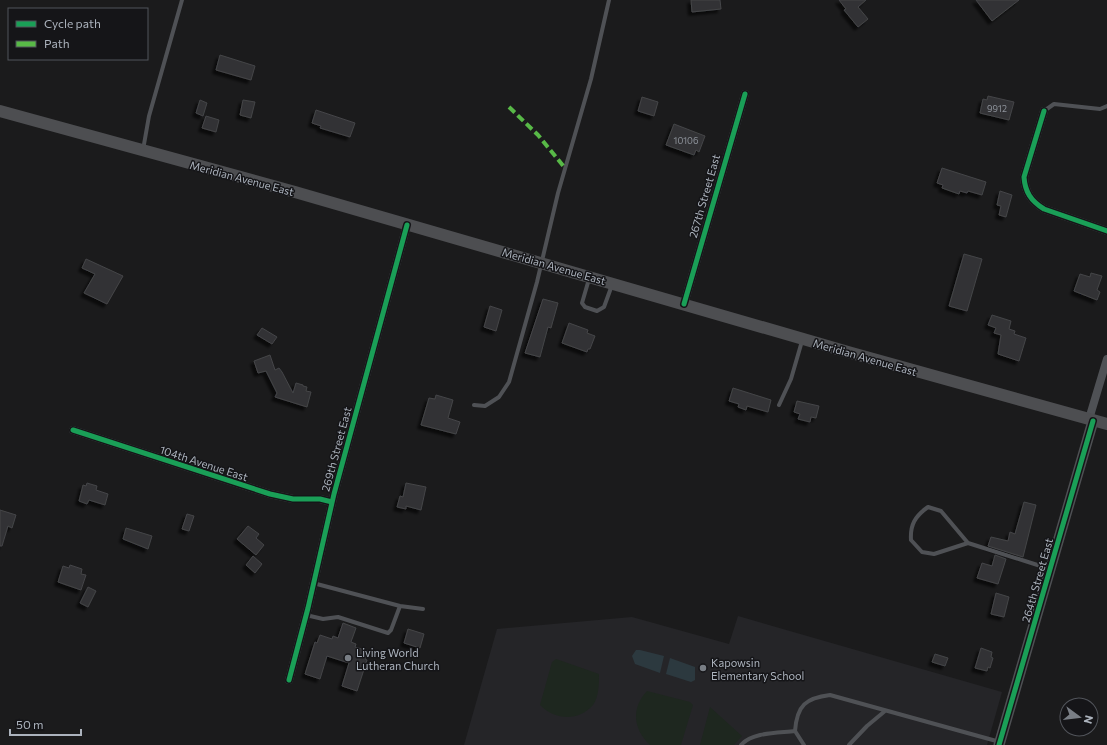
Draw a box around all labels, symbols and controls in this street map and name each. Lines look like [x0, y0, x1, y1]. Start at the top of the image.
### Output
legend [8, 8, 148, 60]
text: Cycle path [44, 16, 101, 30]
text: Path [44, 36, 70, 50]
house number: 9912 [987, 103, 1007, 114]
house number: 10106 [674, 135, 698, 146]
street label: 267th Street East [686, 152, 722, 239]
street label: Meridian Avenue East [188, 158, 296, 198]
street label: Meridian Avenue East [501, 245, 608, 287]
street label: Meridian Avenue East [812, 336, 919, 378]
street label: 269th Street East [318, 405, 354, 493]
street label: 104th Avenue East [158, 443, 250, 484]
street label: 264th Street East [1019, 536, 1055, 624]
place label: Living World Lutheran Church [356, 646, 439, 672]
marker: Living World Lutheran Church [343, 653, 353, 663]
place label: Kapowsin Elementary School [711, 656, 804, 682]
marker: Kapowsin Elementary School [698, 663, 708, 673]
north arrow [1059, 697, 1099, 737]
scale bar [10, 711, 81, 737]
text: N [1082, 714, 1096, 725]
text: 50 m [16, 717, 44, 731]

